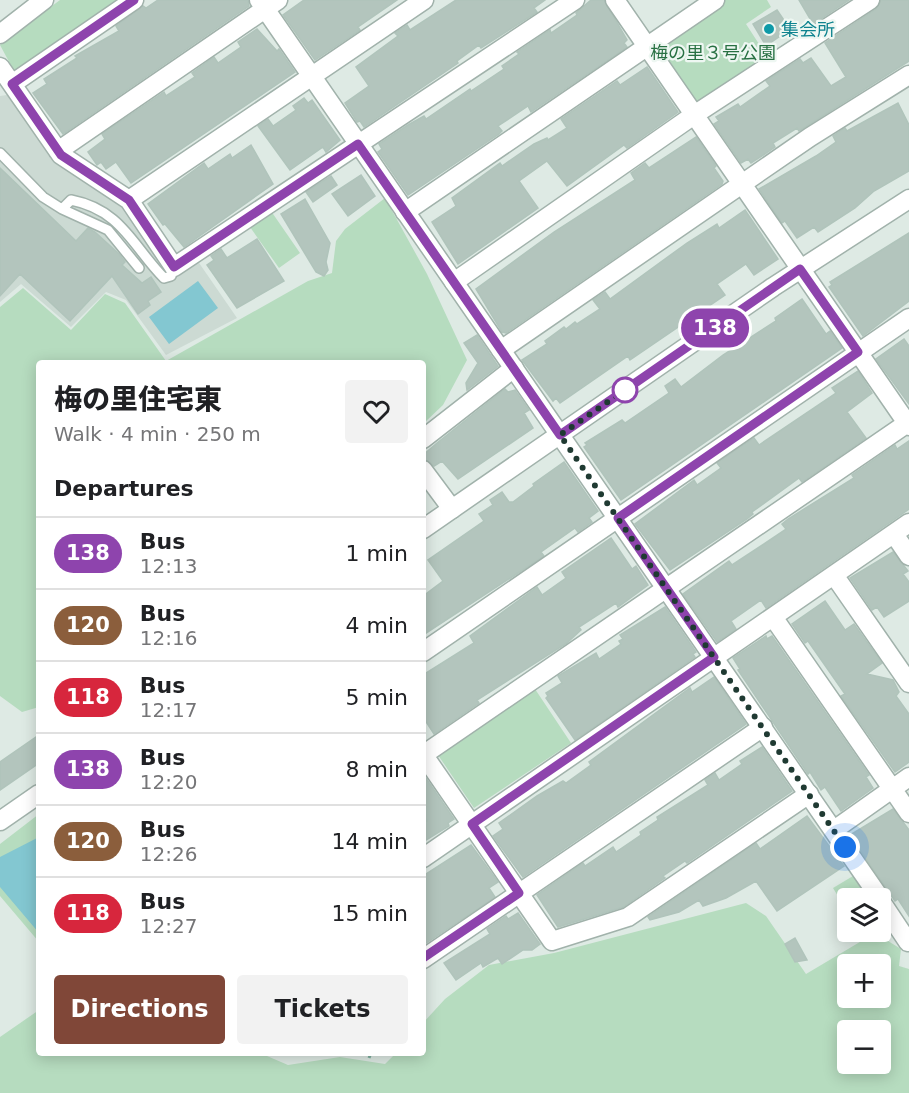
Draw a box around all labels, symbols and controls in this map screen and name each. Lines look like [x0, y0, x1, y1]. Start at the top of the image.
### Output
place label: 集会所 [781, 19, 835, 40]
marker: 集会所 [762, 22, 776, 36]
park label: 梅の里３号公園 [650, 42, 776, 63]
line badge: 138 [680, 308, 750, 348]
text: 138 [693, 316, 737, 340]
unlabelled marker [612, 377, 638, 403]
button: heart [345, 380, 408, 443]
text: 梅の里住宅東 [54, 383, 222, 416]
text: Walk · 4 min · 250 m [54, 422, 261, 446]
text: Departures [54, 476, 194, 501]
text: Bus [140, 529, 185, 554]
text: 138 [66, 541, 110, 565]
text: 1 min [346, 541, 408, 566]
text: 12:13 [140, 554, 197, 578]
text: Bus [140, 601, 185, 626]
text: 120 [66, 613, 110, 637]
text: 4 min [346, 613, 408, 638]
text: 12:16 [140, 626, 197, 650]
text: Bus [140, 673, 185, 698]
text: 118 [66, 685, 110, 709]
text: 5 min [346, 685, 408, 710]
text: 12:17 [140, 698, 197, 722]
text: Bus [140, 745, 185, 770]
text: 138 [66, 757, 110, 781]
text: 8 min [346, 757, 408, 782]
text: 12:20 [140, 770, 197, 794]
text: Bus [140, 817, 185, 842]
text: 120 [66, 829, 110, 853]
text: 14 min [332, 829, 408, 854]
your location [830, 832, 860, 862]
text: 12:26 [140, 842, 197, 866]
map controls [837, 888, 891, 1074]
button: layers [837, 888, 891, 942]
text: Bus [140, 889, 185, 914]
text: 118 [66, 901, 110, 925]
text: 15 min [332, 901, 408, 926]
text: 12:27 [140, 914, 197, 938]
button: + [837, 954, 891, 1008]
button: Directions [54, 975, 225, 1044]
button: Tickets [237, 975, 408, 1044]
button: − [837, 1020, 891, 1074]

